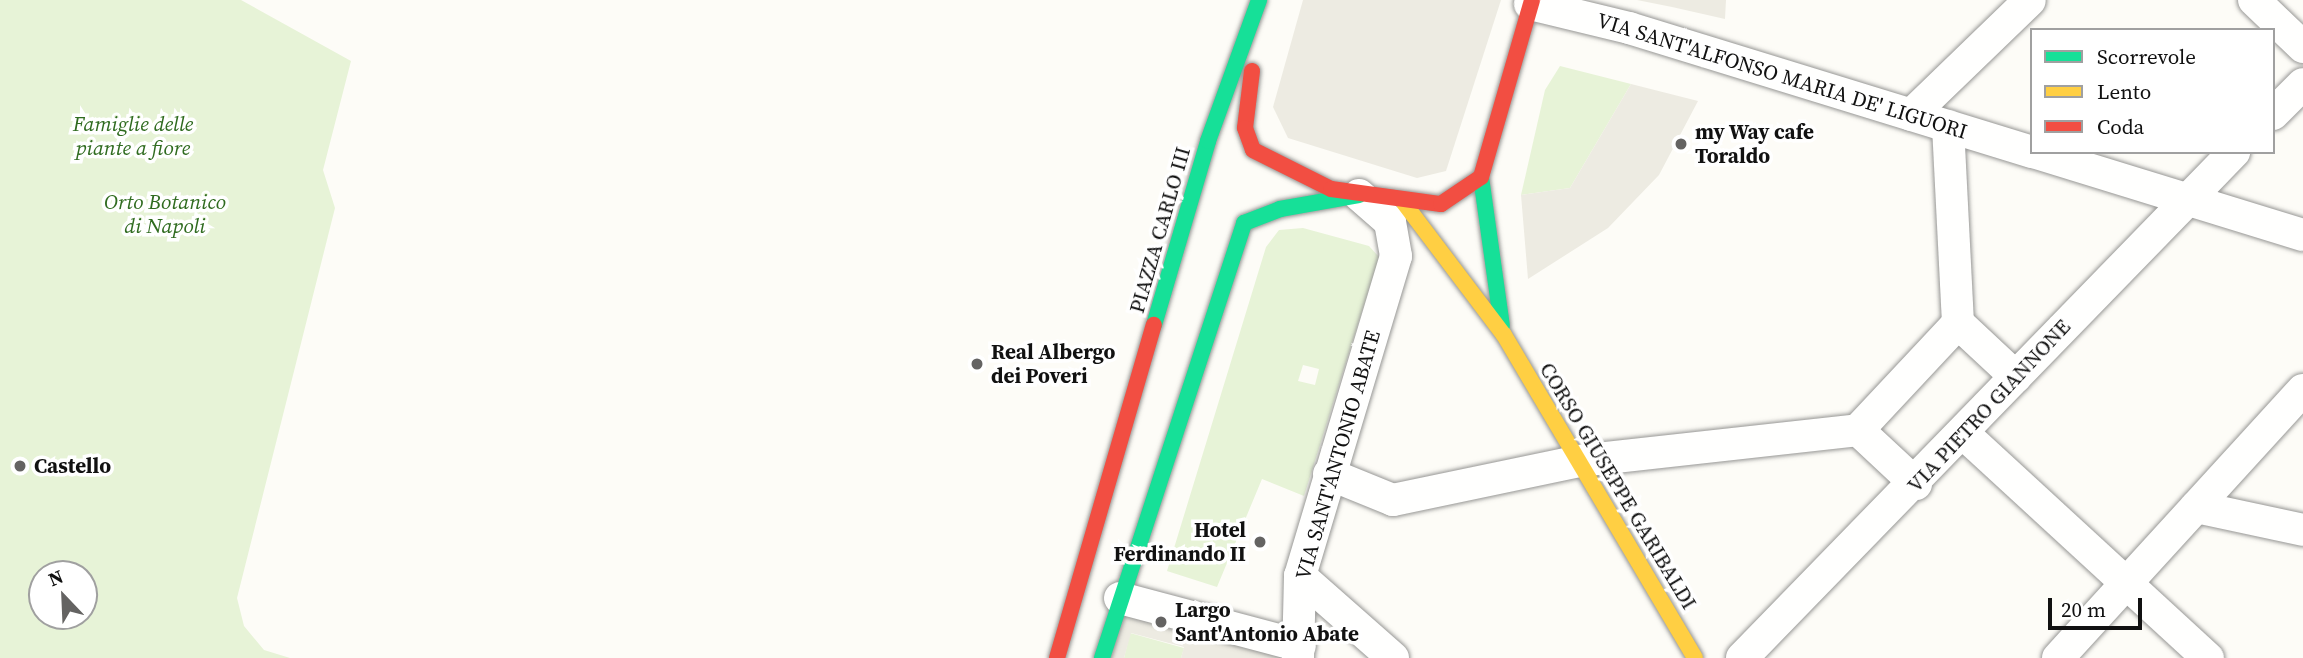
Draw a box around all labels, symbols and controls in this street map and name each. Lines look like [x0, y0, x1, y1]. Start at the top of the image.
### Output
street label: VIA SANT'ALFONSO MARIA DE' LIGUORI [1594, 8, 1970, 144]
legend [2030, 28, 2275, 154]
text: Scorrevole [2097, 42, 2196, 71]
text: Lento [2097, 77, 2151, 106]
park label: Famiglie delle piante a fiore [73, 111, 193, 161]
text: Coda [2097, 112, 2144, 141]
place label: my Way cafe Toraldo [1695, 119, 1815, 169]
marker: my Way cafe Toraldo [1673, 136, 1689, 152]
street label: PIAZZA CARLO III [1124, 144, 1196, 316]
park label: Orto Botanico di Napoli [104, 189, 226, 239]
street label: VIA PIETRO GIANNONE [1902, 314, 2076, 498]
street label: VIA SANT'ANTONIO ABATE [1290, 327, 1386, 583]
place label: Real Albergo dei Poveri [991, 339, 1115, 389]
marker: Real Albergo dei Poveri [969, 356, 985, 372]
street label: CORSO GIUSEPPE GARIBALDI [1534, 358, 1702, 614]
place label: Castello [34, 453, 111, 479]
marker: Castello [12, 458, 28, 474]
place label: Hotel Ferdinando II [1114, 517, 1246, 567]
marker: Hotel Ferdinando II [1252, 534, 1268, 550]
north arrow [28, 560, 98, 630]
text: N [44, 563, 67, 592]
scale bar [2051, 584, 2146, 628]
text: 20 m [2061, 595, 2106, 624]
place label: Largo Sant'Antonio Abate [1175, 597, 1359, 647]
marker: Largo Sant'Antonio Abate [1153, 614, 1169, 630]

